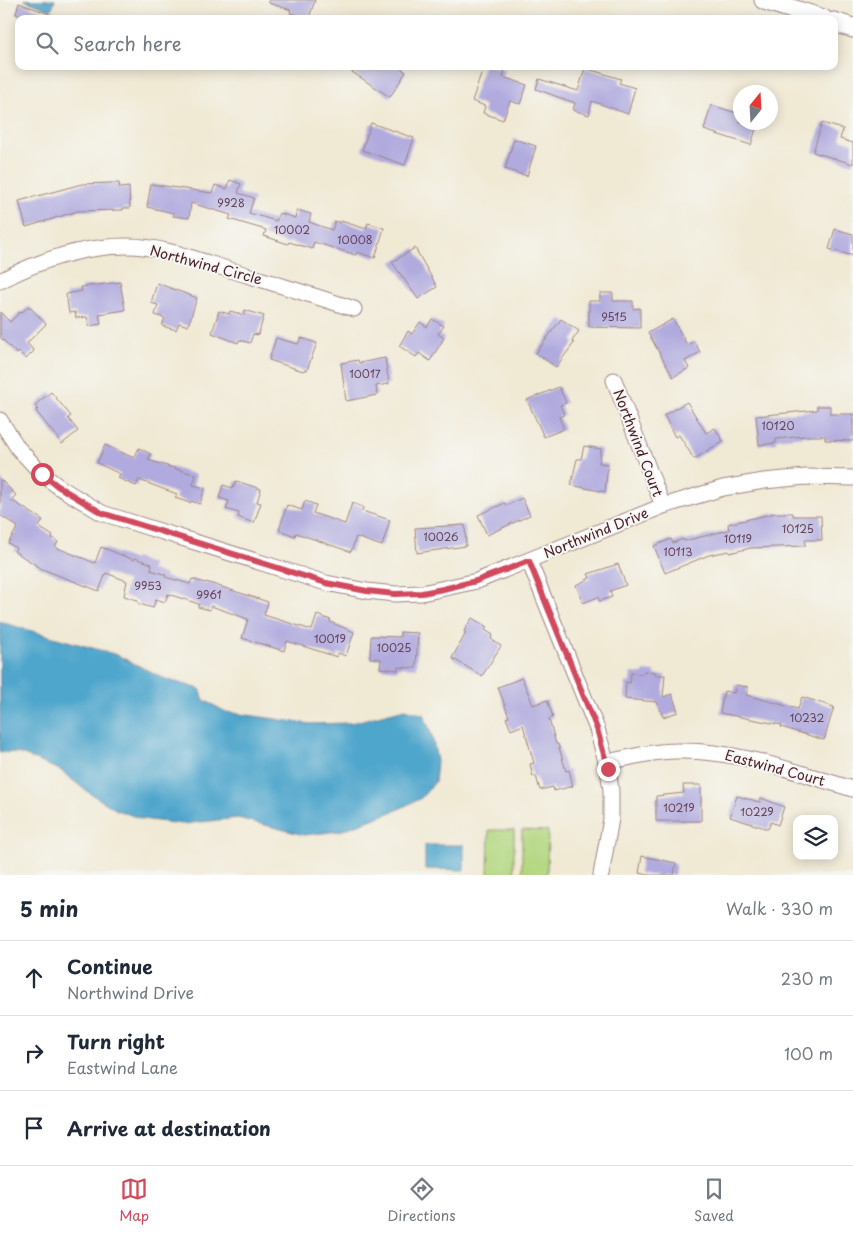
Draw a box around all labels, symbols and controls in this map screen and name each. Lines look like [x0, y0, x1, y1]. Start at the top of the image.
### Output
search box [15, 15, 838, 70]
icon: search [33, 29, 61, 57]
text: Search here [73, 29, 182, 57]
north arrow [733, 85, 778, 130]
house number: 9928 [217, 194, 245, 211]
house number: 10002 [274, 221, 310, 238]
house number: 10008 [337, 231, 373, 248]
street label: Northwind Circle [148, 239, 265, 290]
house number: 9515 [601, 308, 627, 325]
house number: 10017 [349, 365, 381, 382]
street label: Northwind Court [608, 386, 669, 500]
house number: 10120 [762, 417, 794, 434]
route start [31, 463, 54, 486]
street label: Northwind Drive [540, 502, 651, 563]
house number: 10125 [782, 520, 814, 537]
house number: 10026 [423, 528, 459, 545]
house number: 10119 [724, 530, 752, 547]
house number: 10113 [664, 543, 692, 560]
house number: 9953 [134, 577, 162, 594]
house number: 9961 [196, 586, 222, 603]
house number: 10019 [314, 630, 346, 647]
house number: 10025 [377, 639, 411, 656]
house number: 10232 [790, 709, 825, 726]
street label: Eastwind Court [723, 744, 828, 791]
route end [597, 758, 620, 781]
house number: 10219 [663, 799, 695, 816]
house number: 10229 [740, 803, 774, 820]
map controls [793, 815, 838, 860]
button: layers [793, 815, 838, 860]
text: 5 min [20, 892, 78, 924]
text: Walk · 330 m [726, 896, 833, 920]
text: Continue [67, 952, 153, 980]
icon: ahead [20, 964, 48, 992]
text: 230 m [781, 966, 833, 990]
text: Northwind Drive [67, 980, 194, 1004]
text: Turn right [67, 1027, 165, 1055]
icon: right [20, 1039, 48, 1067]
text: 100 m [784, 1041, 833, 1065]
text: Eastwind Lane [67, 1055, 178, 1079]
icon: arrive [20, 1114, 48, 1142]
text: Arrive at destination [67, 1114, 271, 1142]
tab: Map [119, 1175, 149, 1226]
tab: Directions [388, 1175, 456, 1226]
tab: Saved [694, 1175, 734, 1226]

